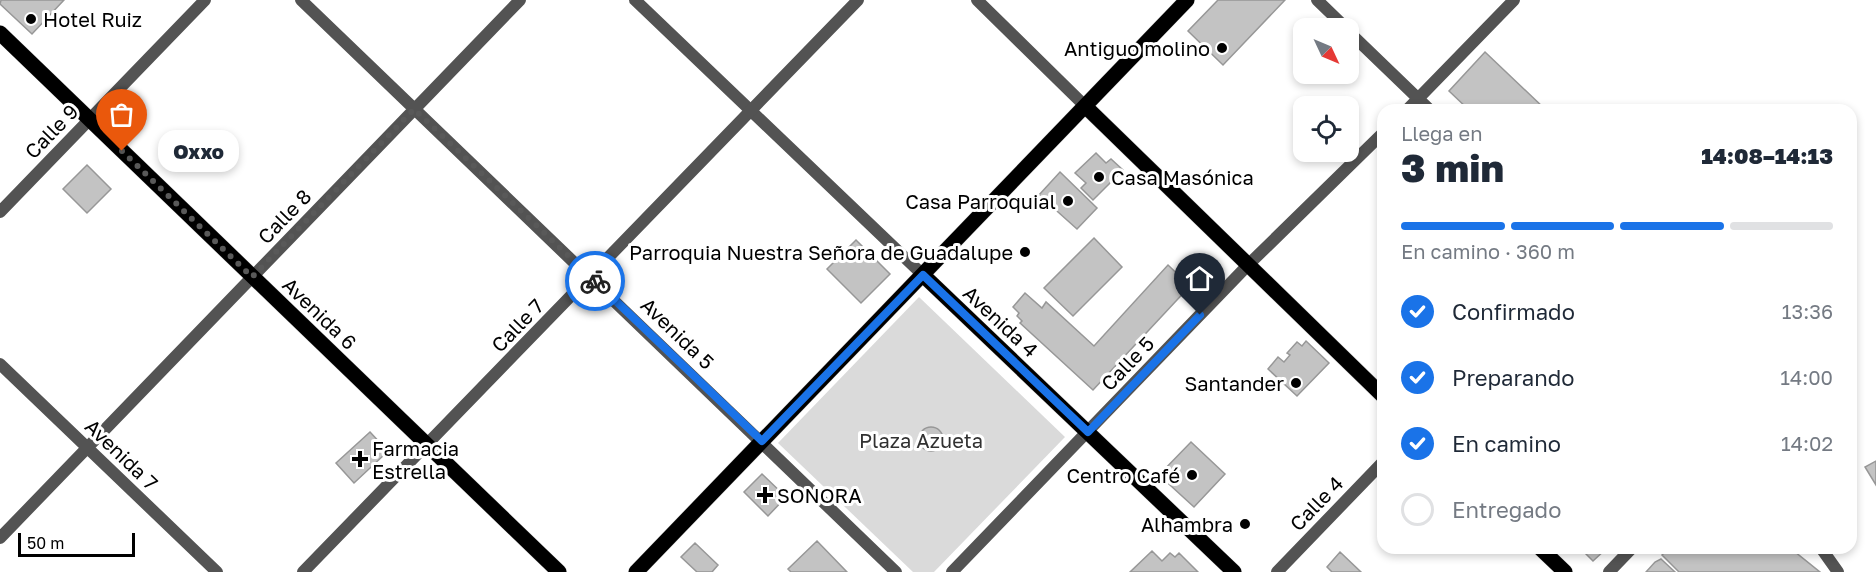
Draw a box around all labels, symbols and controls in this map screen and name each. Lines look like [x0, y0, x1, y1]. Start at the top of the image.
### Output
place label: Hotel Ruiz [43, 7, 142, 31]
marker: Hotel Ruiz [24, 12, 38, 26]
north arrow [1293, 18, 1359, 84]
map controls [1293, 18, 1359, 162]
place label: Antiguo molino [1064, 36, 1210, 60]
marker: Antiguo molino [1215, 41, 1229, 55]
pin [96, 89, 147, 151]
button: locate [1293, 96, 1359, 162]
icon: bag [105, 98, 138, 131]
street label: Calle 9 [19, 99, 83, 163]
text: Llega en [1401, 121, 1483, 145]
callout: Oxxo [158, 130, 239, 172]
text: Oxxo [173, 139, 224, 163]
text: 14:08–14:13 [1701, 142, 1833, 169]
text: 3 min [1401, 144, 1504, 191]
place label: Casa Masónica [1111, 165, 1254, 189]
marker: Casa Masónica [1092, 170, 1106, 184]
street label: Calle 8 [252, 184, 316, 248]
place label: Casa Parroquial [905, 189, 1056, 213]
marker: Casa Parroquial [1061, 194, 1075, 208]
text: En camino · 360 m [1401, 239, 1575, 263]
place label: Parroquia Nuestra Señora de Guadalupe [629, 240, 1013, 264]
marker: Parroquia Nuestra Señora de Guadalupe [1018, 245, 1032, 259]
courier [565, 251, 625, 311]
pin [1174, 253, 1225, 315]
icon: home [1183, 262, 1216, 295]
icon: bike [579, 265, 612, 298]
street label: Avenida 6 [278, 272, 362, 354]
street label: Avenida 4 [959, 280, 1043, 362]
street label: Avenida 5 [636, 292, 720, 374]
street label: Calle 7 [486, 293, 548, 357]
icon: check [1401, 295, 1434, 328]
text: Confirmado [1452, 298, 1575, 325]
text: 13:36 [1782, 299, 1833, 323]
street label: Calle 5 [1096, 331, 1158, 395]
icon: check [1401, 361, 1434, 394]
text: Preparando [1452, 364, 1575, 391]
text: 14:00 [1780, 365, 1833, 389]
place label: Santander [1185, 371, 1284, 395]
marker: Santander [1289, 376, 1303, 390]
street label: Avenida 7 [81, 414, 163, 494]
icon: check [1401, 427, 1434, 460]
park label: Plaza Azueta [859, 428, 983, 452]
text: En camino [1452, 430, 1561, 457]
text: 14:02 [1781, 431, 1833, 455]
place label: Farmacia Estrella [372, 436, 459, 483]
marker: Farmacia Estrella [353, 452, 367, 466]
place label: Centro Café [1067, 463, 1180, 487]
marker: Centro Café [1185, 468, 1199, 482]
street label: Calle 4 [1284, 471, 1348, 535]
place label: SONORA [777, 483, 862, 507]
marker: SONORA [758, 488, 772, 502]
text: Entregado [1452, 496, 1561, 523]
place label: Alhambra [1141, 512, 1233, 536]
marker: Alhambra [1238, 517, 1252, 531]
scale bar [18, 530, 135, 558]
text: 50 m [27, 533, 64, 553]

